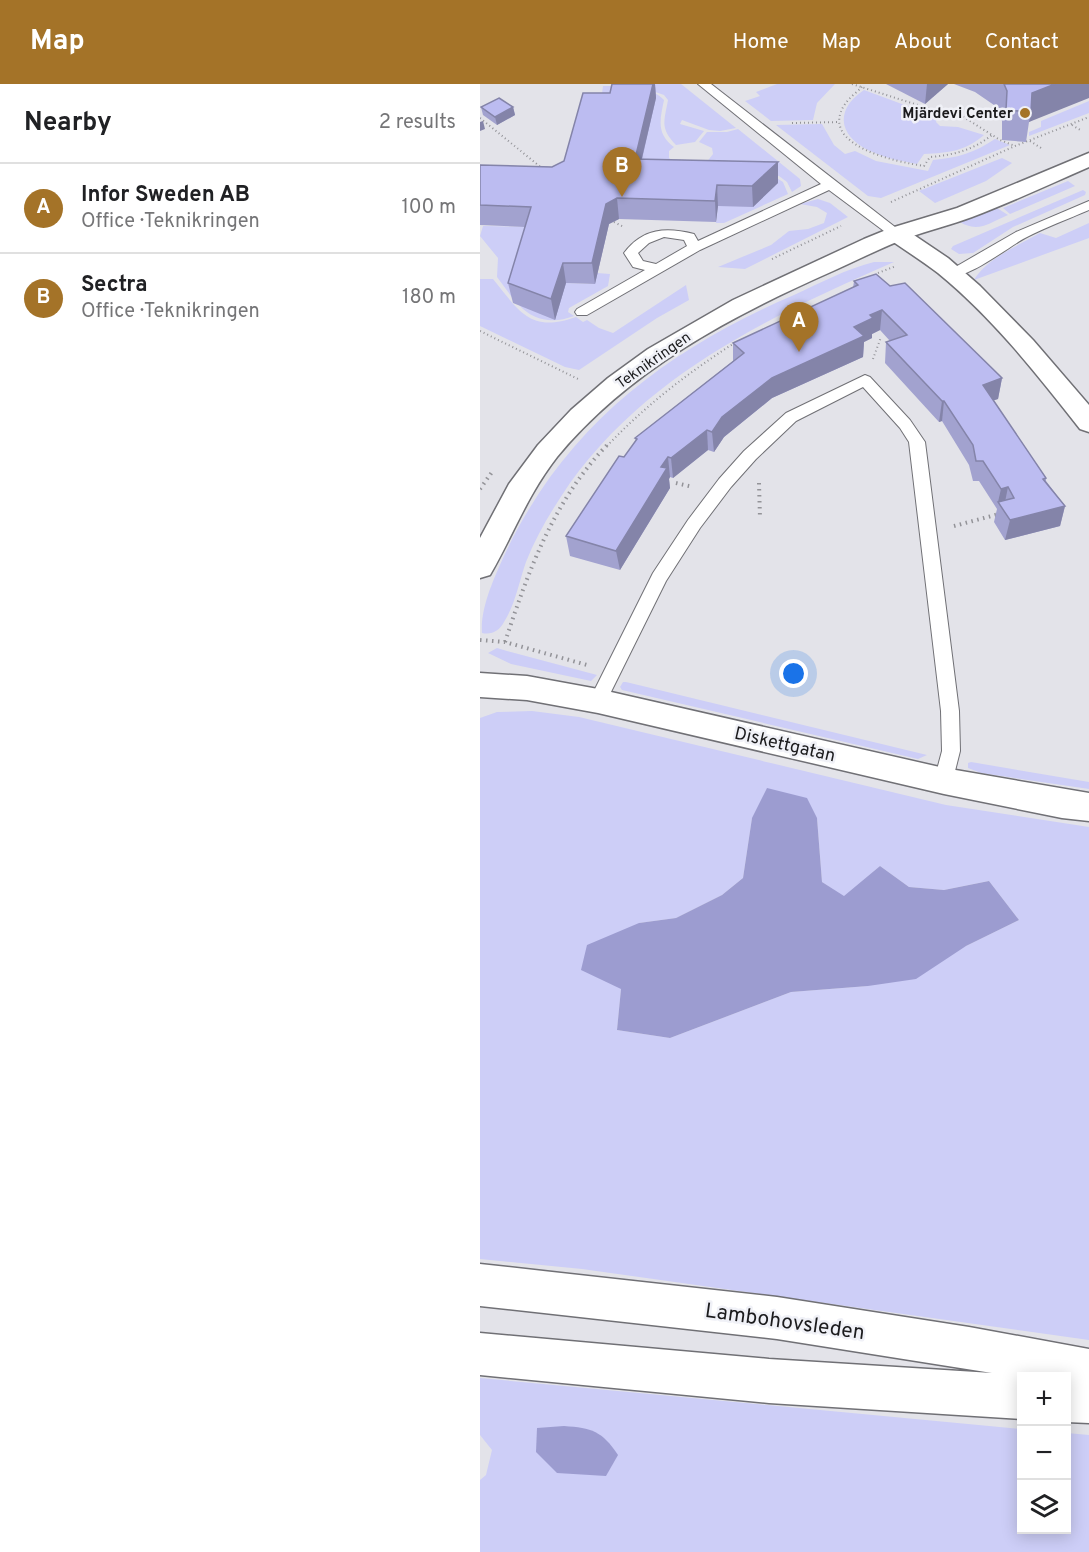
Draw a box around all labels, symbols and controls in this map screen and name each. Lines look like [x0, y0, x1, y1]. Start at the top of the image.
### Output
text: Map [30, 24, 85, 60]
text: Home [733, 29, 789, 56]
text: Map [822, 29, 861, 56]
text: About [894, 29, 952, 56]
text: Contact [985, 29, 1059, 56]
place label: Mjärdevi Center [902, 105, 1014, 124]
marker: Mjärdevi Center [1018, 106, 1032, 120]
text: Nearby [24, 107, 112, 140]
text: 2 results [379, 110, 456, 136]
pin: B [602, 147, 642, 197]
text: Infor Sweden AB [81, 182, 250, 209]
text: A [36, 195, 51, 221]
text: 100 m [401, 195, 456, 221]
text: Office · Teknikringen [81, 209, 260, 235]
text: Sectra [81, 272, 147, 299]
text: B [37, 285, 50, 311]
text: 180 m [402, 285, 456, 311]
text: Office · Teknikringen [81, 299, 260, 325]
pin: A [780, 302, 818, 352]
street label: Teknikringen [613, 328, 695, 394]
your location [779, 659, 808, 688]
street label: Diskettgatan [732, 723, 837, 768]
street label: Lambohovsleden [703, 1298, 866, 1347]
map controls [1017, 1372, 1071, 1534]
button: + [1017, 1372, 1071, 1426]
button: − [1017, 1426, 1071, 1480]
button: layers [1017, 1480, 1071, 1534]

